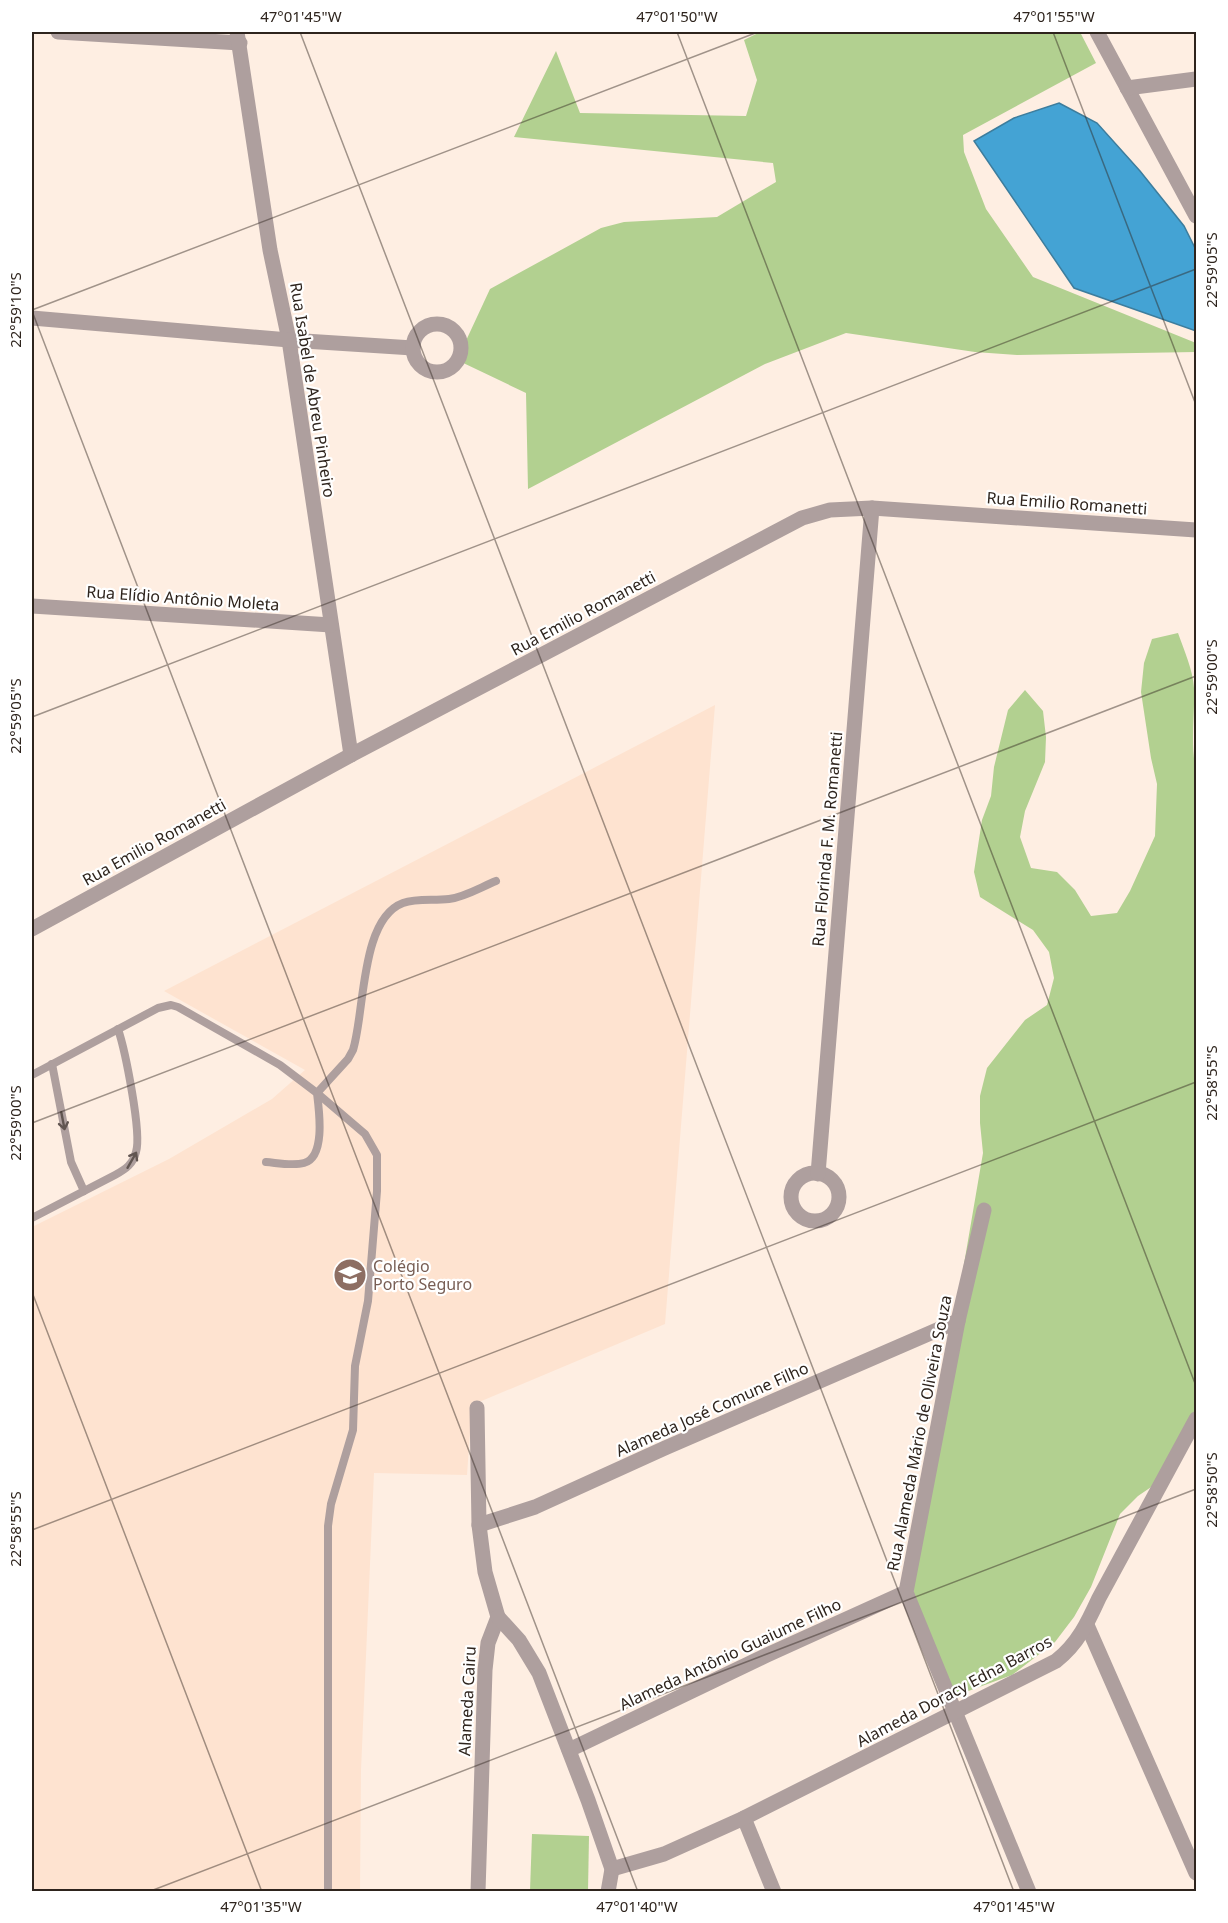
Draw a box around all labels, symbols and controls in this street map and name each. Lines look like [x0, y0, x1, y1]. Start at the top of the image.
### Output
text: 47°01'45"W [260, 6, 342, 26]
text: 47°01'50"W [636, 6, 718, 26]
text: 47°01'55"W [1013, 6, 1095, 26]
text: 22°59'05"S [1201, 232, 1221, 308]
text: 22°59'10"S [5, 272, 25, 348]
street label: Rua Isabel de Abreu Pinheiro [285, 281, 341, 499]
street label: Rua Emilio Romanetti [986, 486, 1148, 520]
street label: Rua Emilio Romanetti [507, 565, 659, 661]
street label: Rua Elídio Antônio Moleta [86, 580, 280, 616]
text: 22°59'00"S [1201, 639, 1221, 715]
text: 22°59'05"S [5, 678, 25, 754]
street label: Rua Florinda F. M. Romanetti [807, 731, 847, 947]
street label: Rua Emilio Romanetti [78, 793, 230, 891]
text: 22°58'55"S [1201, 1045, 1221, 1121]
text: 22°59'00"S [5, 1085, 25, 1161]
one-way arrow [58, 1111, 69, 1130]
one-way arrow [126, 1152, 138, 1169]
place label: Colégio Porto Seguro [373, 1255, 472, 1295]
school or university icon: Colégio Porto Seguro [332, 1257, 368, 1293]
street label: Rua Alameda Mário de Oliveira Souza [881, 1293, 957, 1573]
street label: Alameda José Comune Filho [612, 1356, 812, 1462]
text: 22°58'50"S [1201, 1452, 1221, 1528]
text: 22°58'55"S [5, 1491, 25, 1567]
street label: Alameda Antônio Guaiume Filho [615, 1593, 845, 1715]
street label: Alameda Doracy Edna Barros [852, 1630, 1056, 1752]
street label: Alameda Cairu [453, 1645, 481, 1757]
text: 47°01'35"W [220, 1896, 302, 1916]
text: 47°01'40"W [596, 1896, 678, 1916]
text: 47°01'45"W [973, 1896, 1055, 1916]

